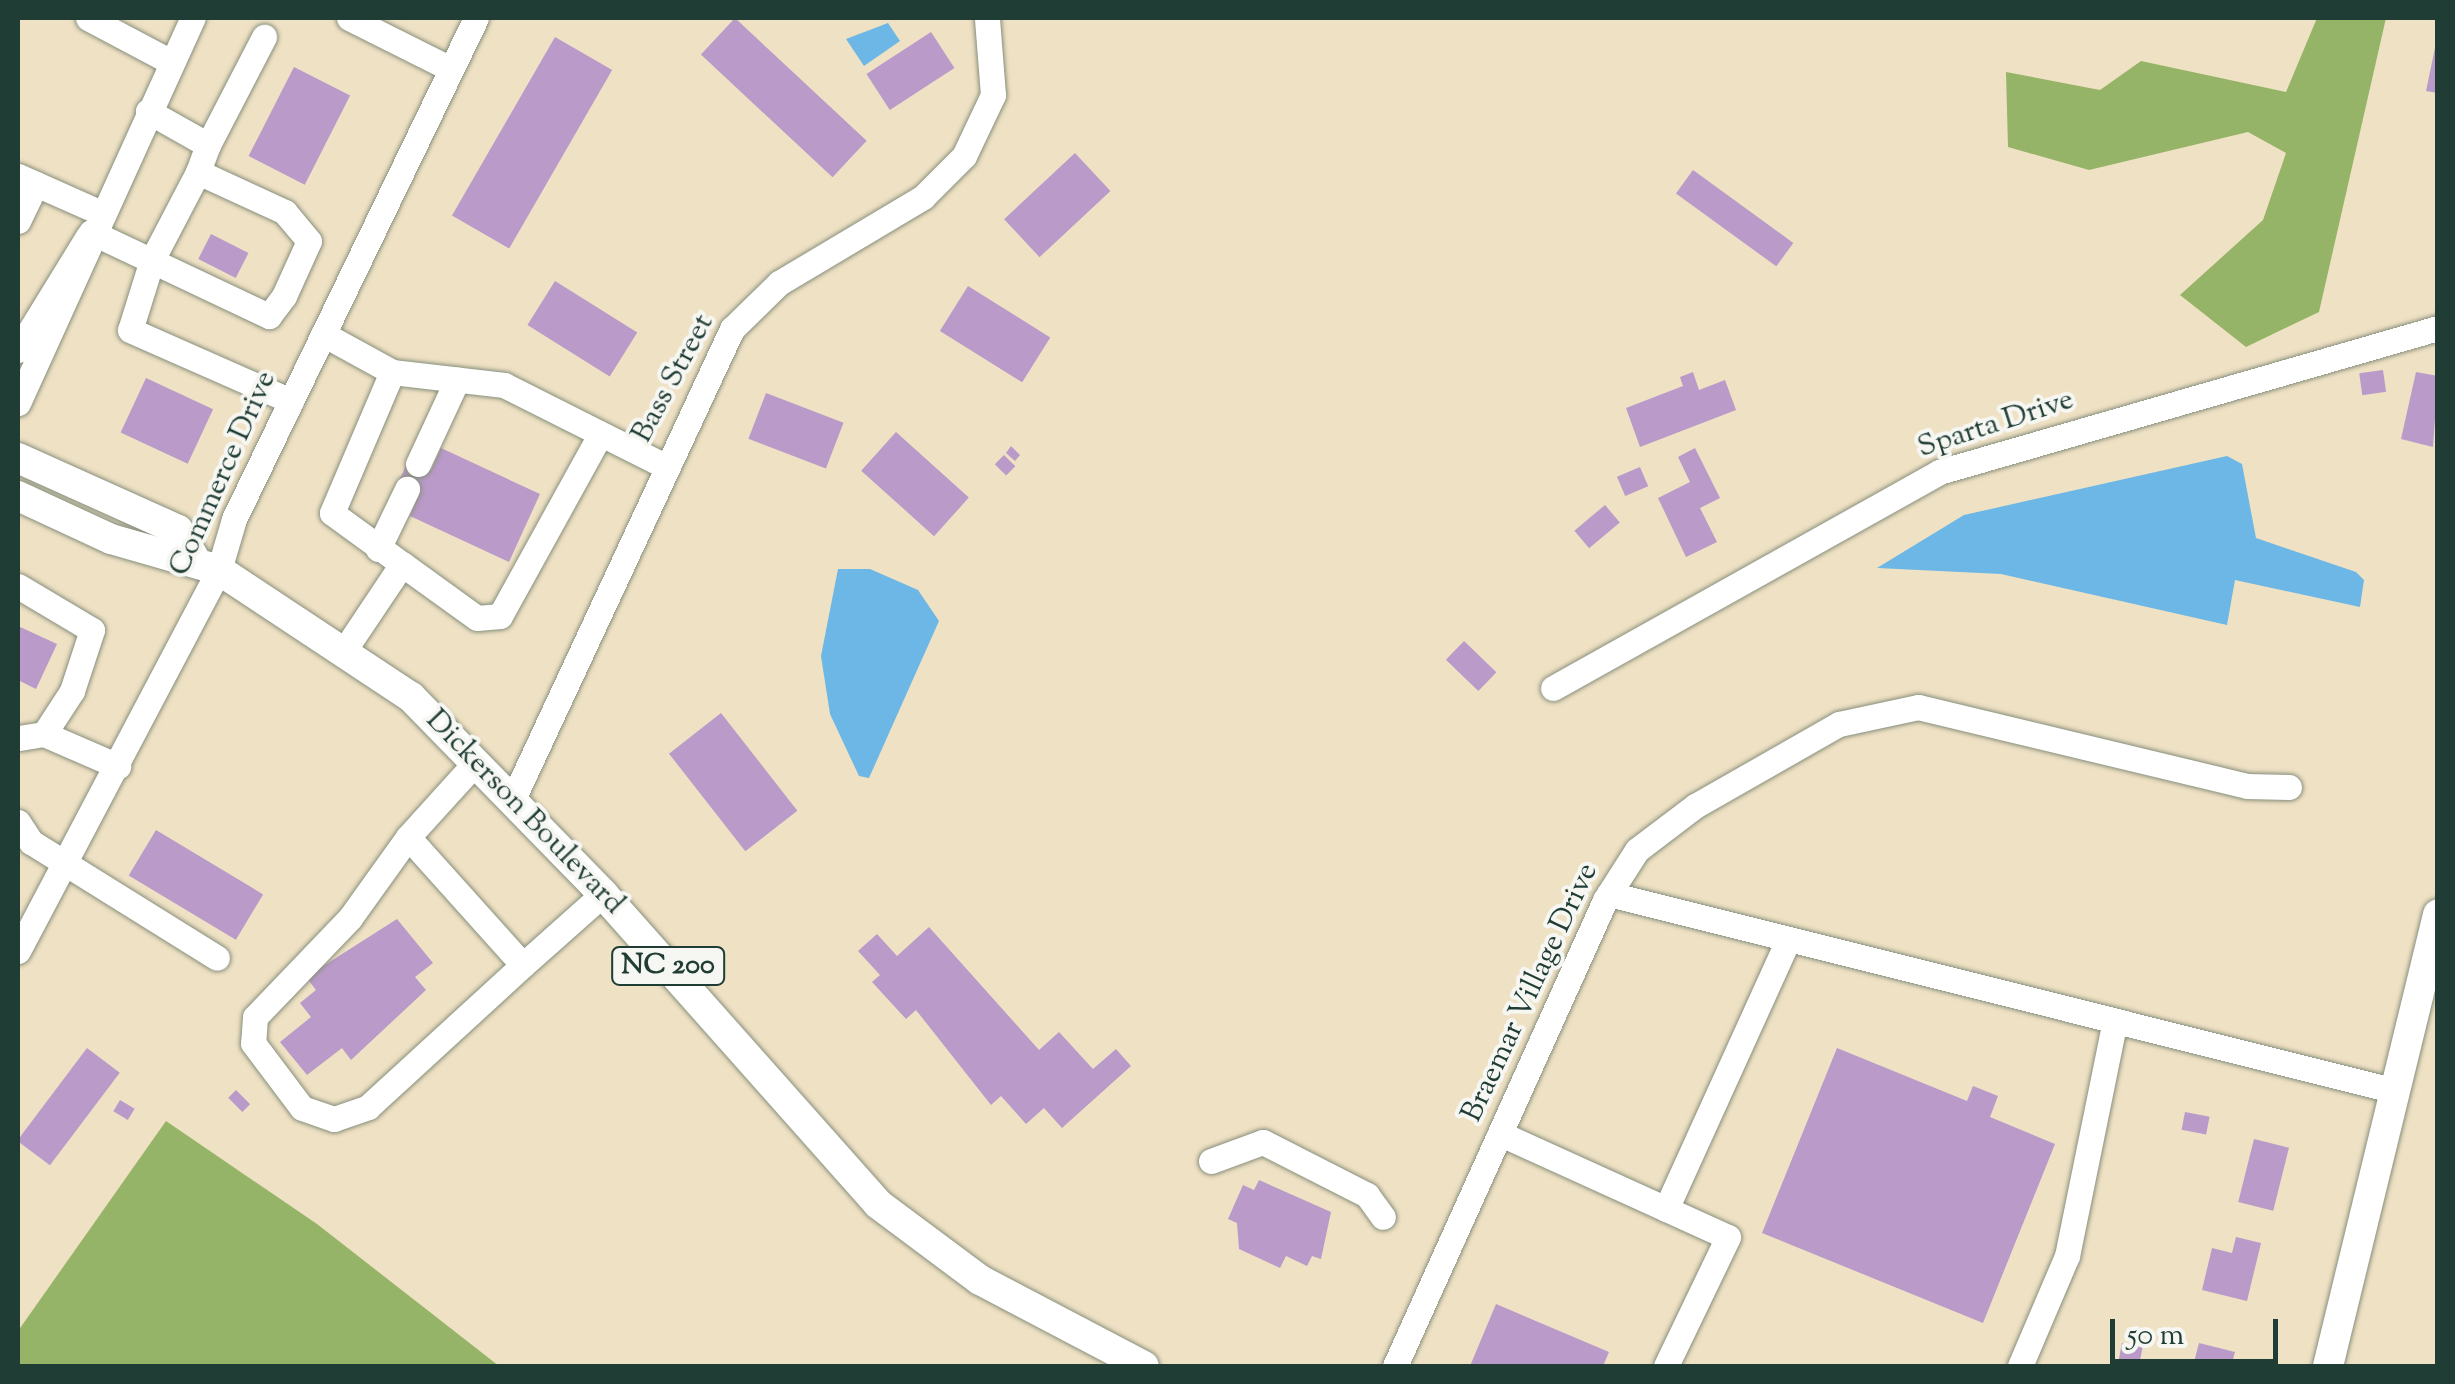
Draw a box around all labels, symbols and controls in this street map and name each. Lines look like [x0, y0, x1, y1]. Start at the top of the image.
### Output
street label: Bass Street [625, 309, 723, 449]
street label: Commerce Drive [163, 366, 285, 582]
street label: Sparta Drive [1913, 383, 2079, 467]
street label: Dickerson Boulevard [417, 703, 631, 923]
street label: Braemar Village Drive [1455, 858, 1607, 1128]
road number: NC 200 [610, 943, 726, 989]
scale bar [2115, 1299, 2282, 1361]
text: 50 m [2127, 1315, 2184, 1358]

